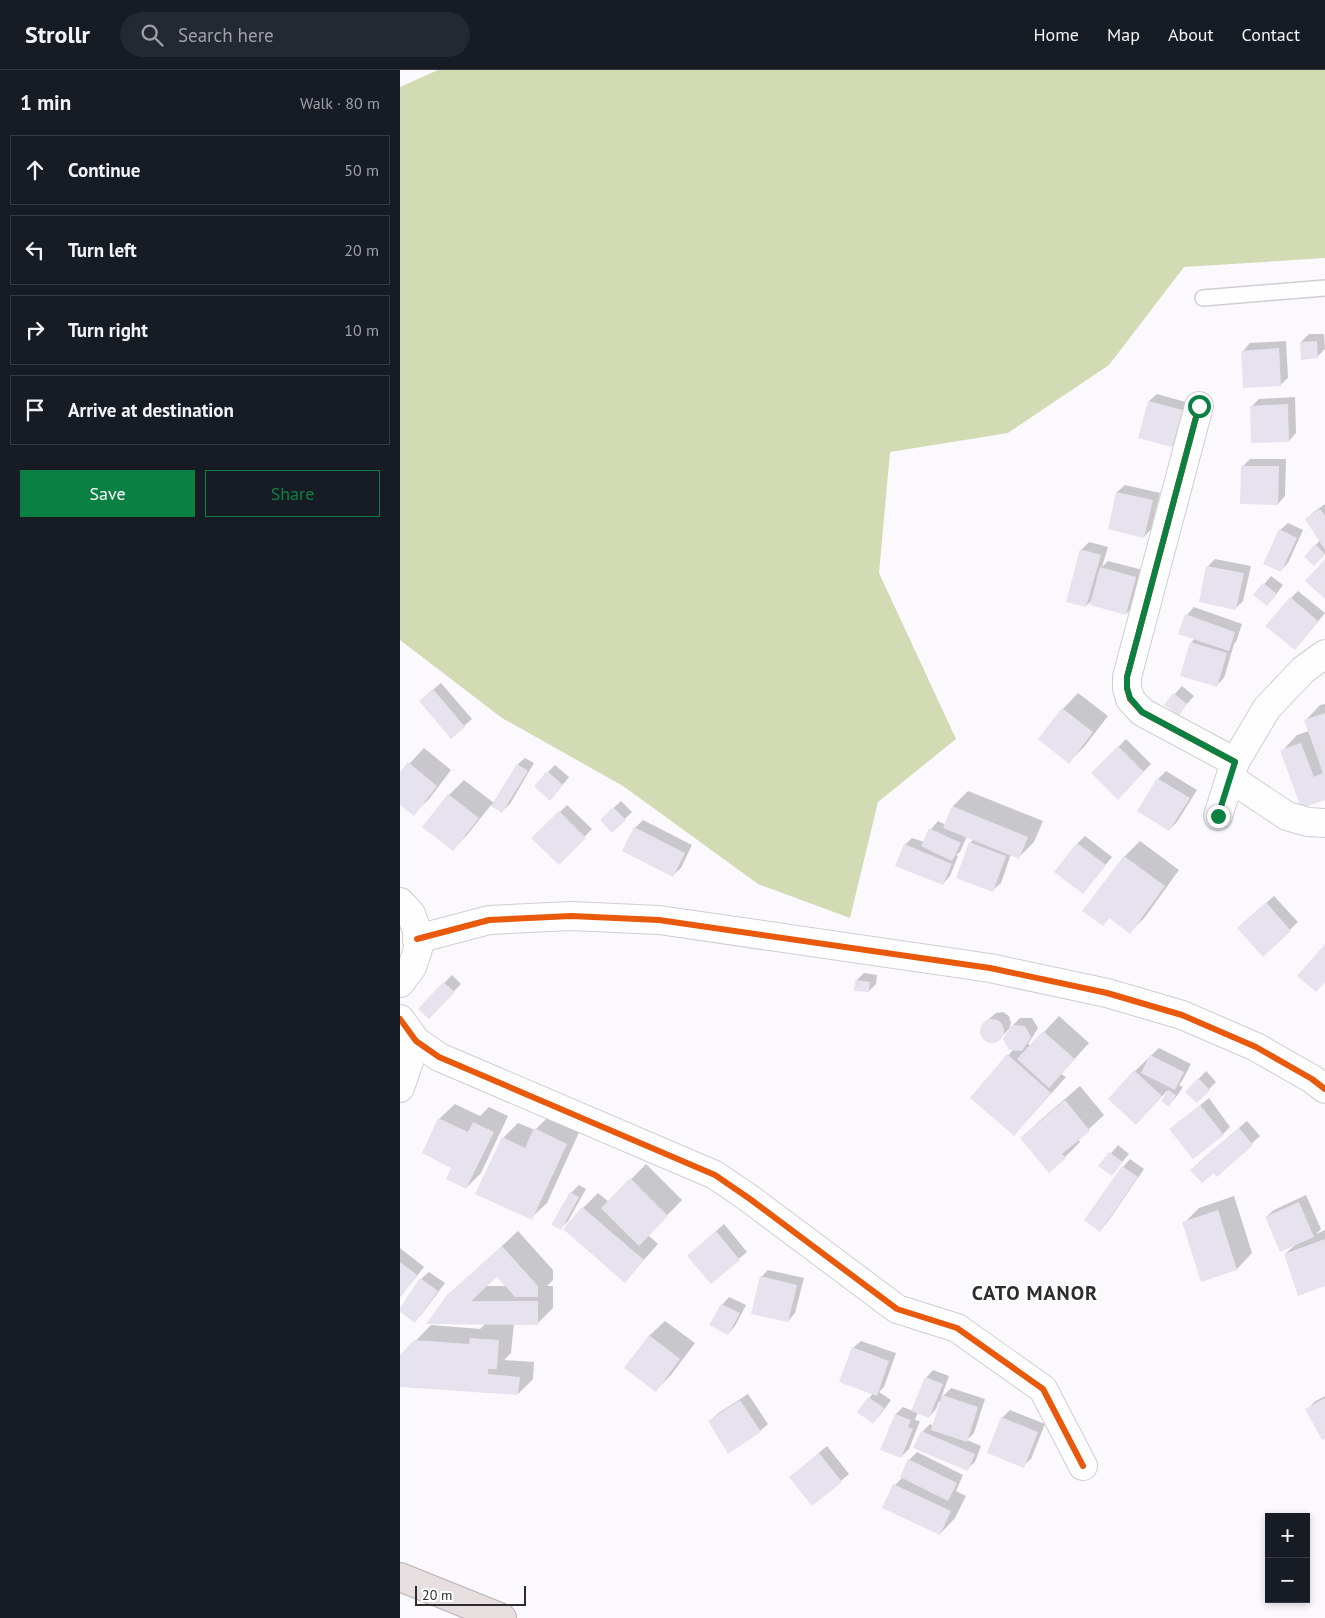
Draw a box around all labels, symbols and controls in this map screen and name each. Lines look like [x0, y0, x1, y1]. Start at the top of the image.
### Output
search box [120, 12, 470, 57]
text: Strollr [25, 19, 90, 50]
icon: search [138, 21, 166, 49]
text: Search here [178, 23, 274, 47]
text: Home [1033, 23, 1079, 46]
text: Map [1107, 23, 1140, 46]
text: About [1168, 23, 1214, 46]
text: Contact [1242, 23, 1300, 46]
text: 1 min [20, 89, 71, 116]
text: Walk · 80 m [300, 93, 380, 113]
icon: ahead [21, 156, 49, 184]
text: Continue [68, 158, 140, 182]
text: 50 m [344, 160, 379, 180]
icon: left [21, 236, 49, 264]
text: Turn left [68, 238, 137, 262]
text: 20 m [344, 240, 379, 260]
icon: right [21, 316, 49, 344]
text: Turn right [68, 318, 148, 342]
text: 10 m [344, 320, 379, 340]
route start [1188, 395, 1211, 418]
icon: arrive [21, 396, 49, 424]
text: Arrive at destination [68, 398, 234, 422]
button: Save [20, 470, 195, 517]
button: Share [205, 470, 380, 517]
route end [1207, 805, 1230, 828]
district label: CATO MANOR [972, 1280, 1098, 1306]
map controls [1265, 1513, 1310, 1603]
button: + [1265, 1513, 1310, 1558]
button: − [1265, 1558, 1310, 1603]
scale bar [415, 1583, 526, 1606]
text: 20 m [422, 1586, 452, 1604]

